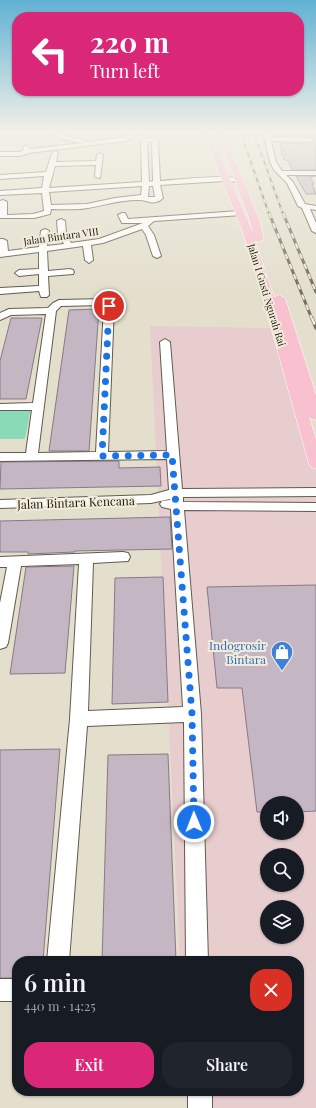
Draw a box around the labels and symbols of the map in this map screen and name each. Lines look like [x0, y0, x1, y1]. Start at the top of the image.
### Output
street label: Jalan Bintara VIII [21, 224, 100, 248]
street label: Jalan I Gusti Ngurah Rai [244, 241, 289, 348]
pin [92, 289, 126, 323]
street label: Jalan Bintara Kencana [16, 492, 135, 512]
place label: Indogrosir Bintara [209, 637, 267, 667]
shop icon: Indogrosir Bintara [269, 639, 295, 672]
position arrow [173, 801, 215, 843]

